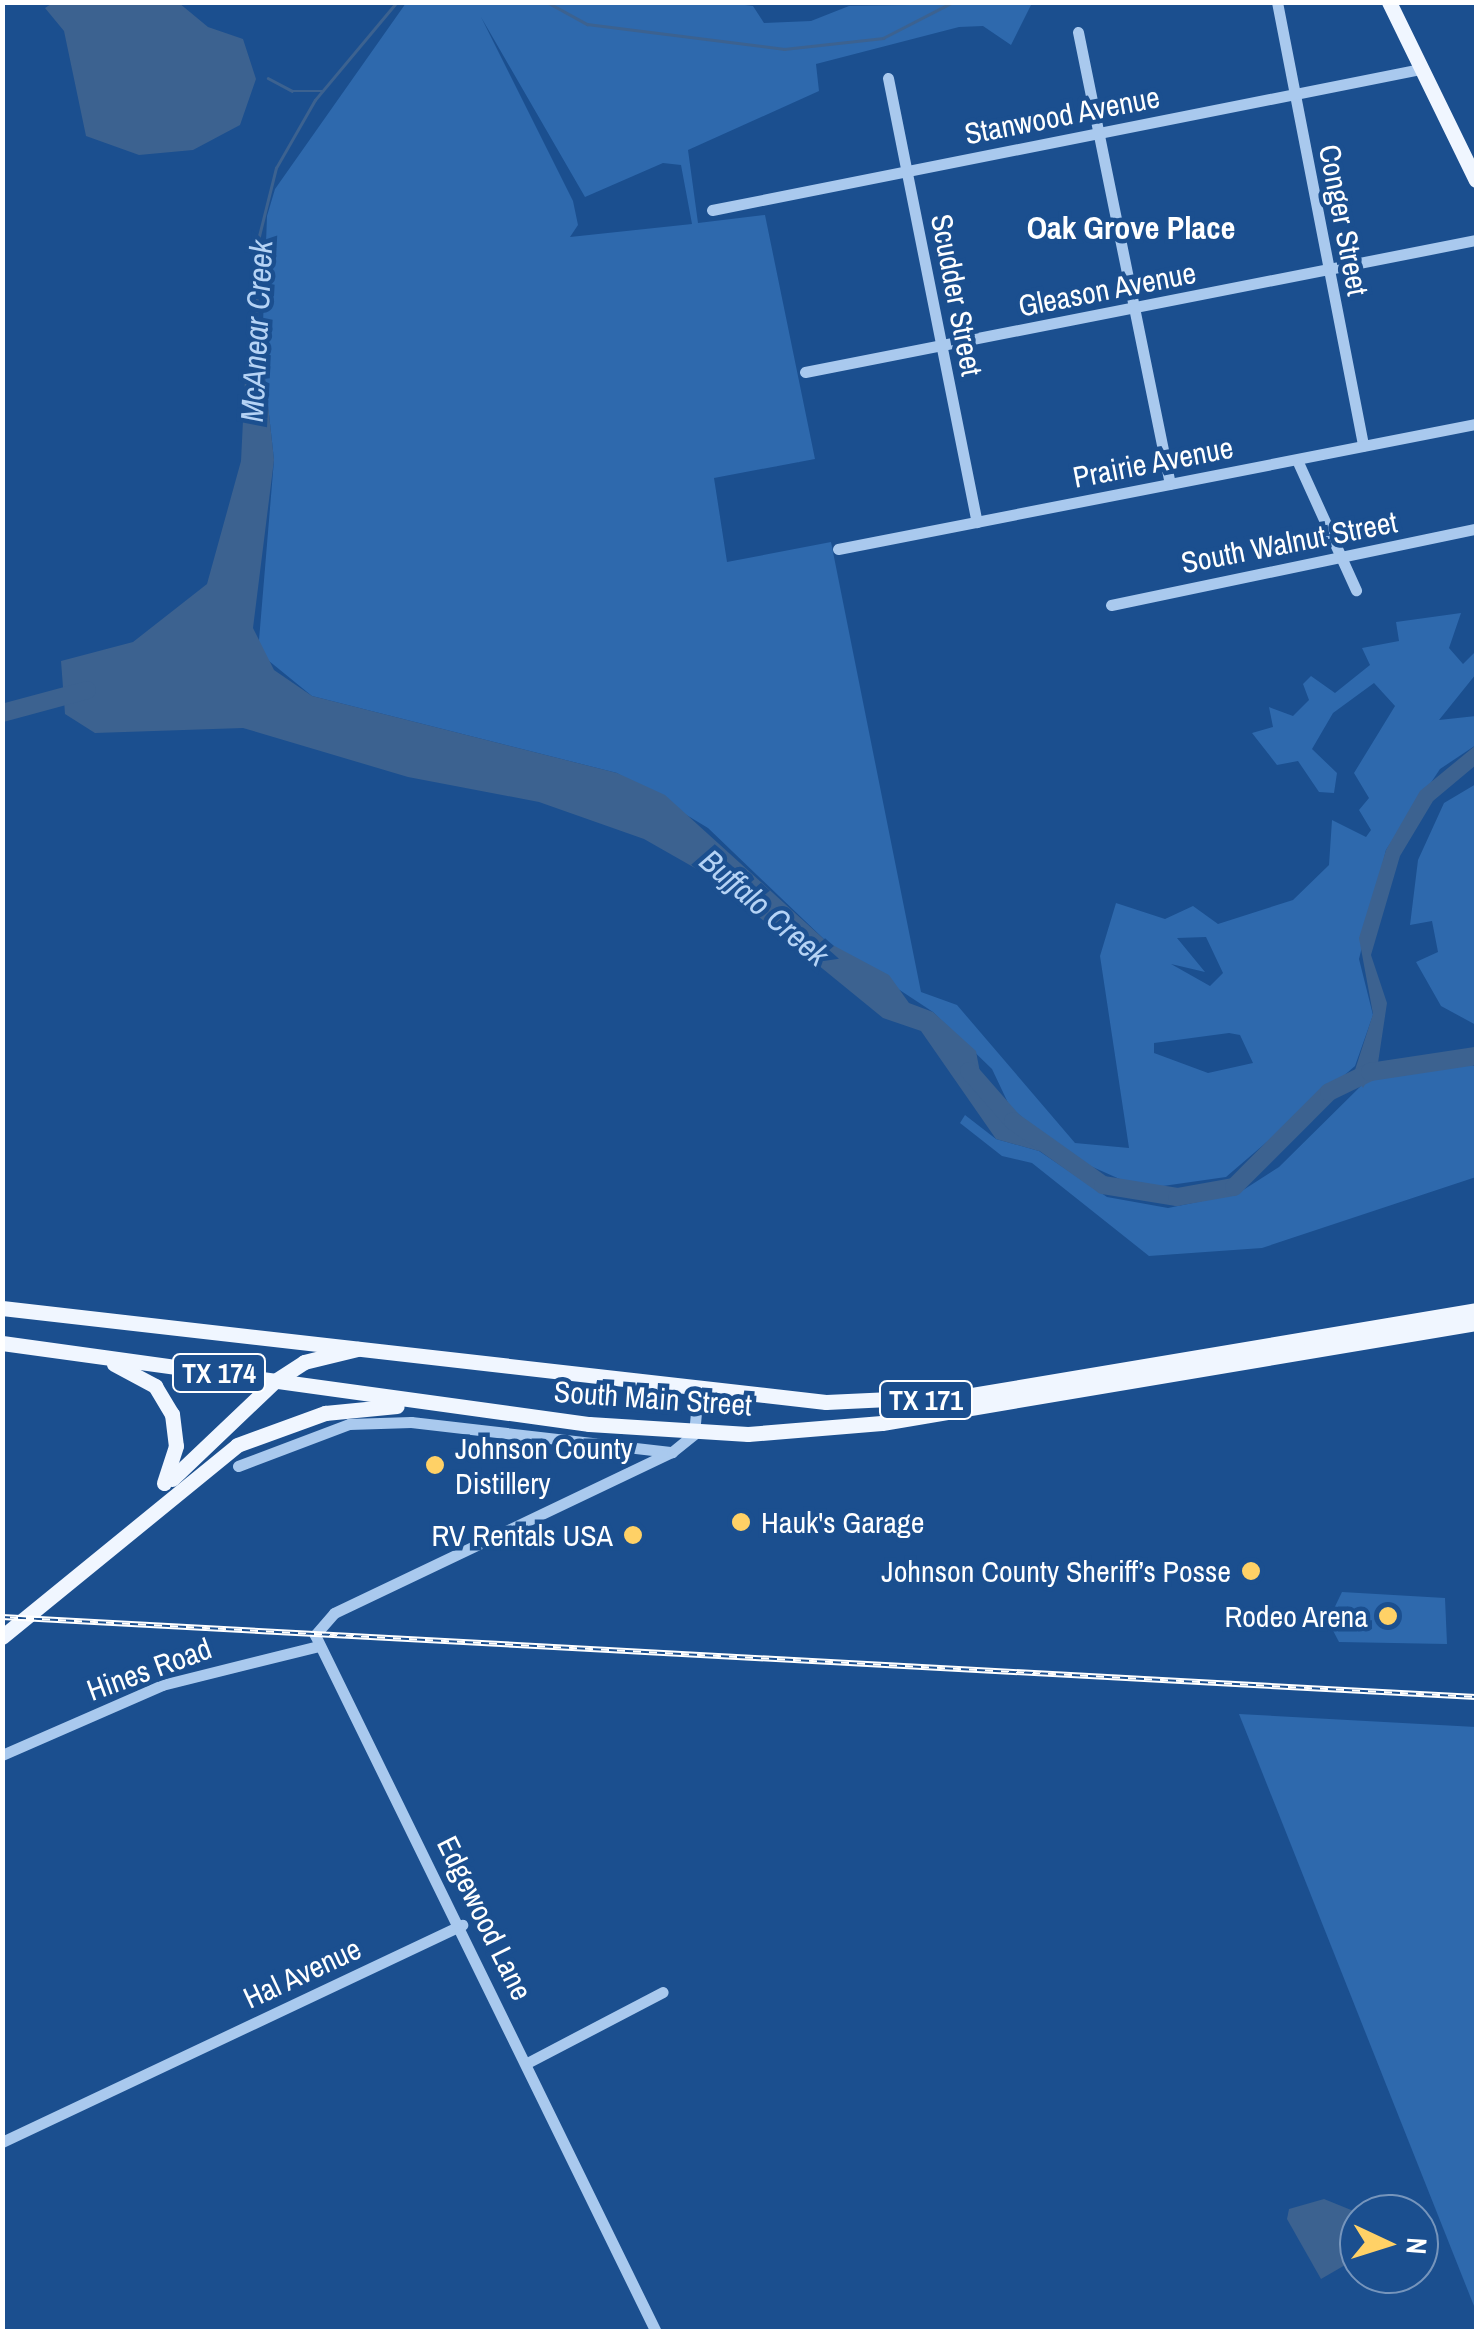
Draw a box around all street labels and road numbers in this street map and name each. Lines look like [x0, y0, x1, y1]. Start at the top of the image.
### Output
street label: Stanwood Avenue [961, 78, 1163, 152]
street label: Conger Street [1312, 141, 1376, 299]
street label: Scudder Street [924, 211, 990, 379]
street label: Gleason Avenue [1014, 254, 1200, 324]
street label: Prairie Avenue [1069, 429, 1237, 495]
street label: South Walnut Street [1178, 503, 1400, 581]
road number: TX 174 [172, 1350, 266, 1396]
street label: South Main Street [553, 1373, 753, 1423]
road number: TX 171 [878, 1377, 974, 1423]
street label: Hines Road [82, 1630, 216, 1708]
street label: Edgewood Lane [430, 1830, 540, 2006]
street label: Hal Avenue [237, 1930, 367, 2016]

